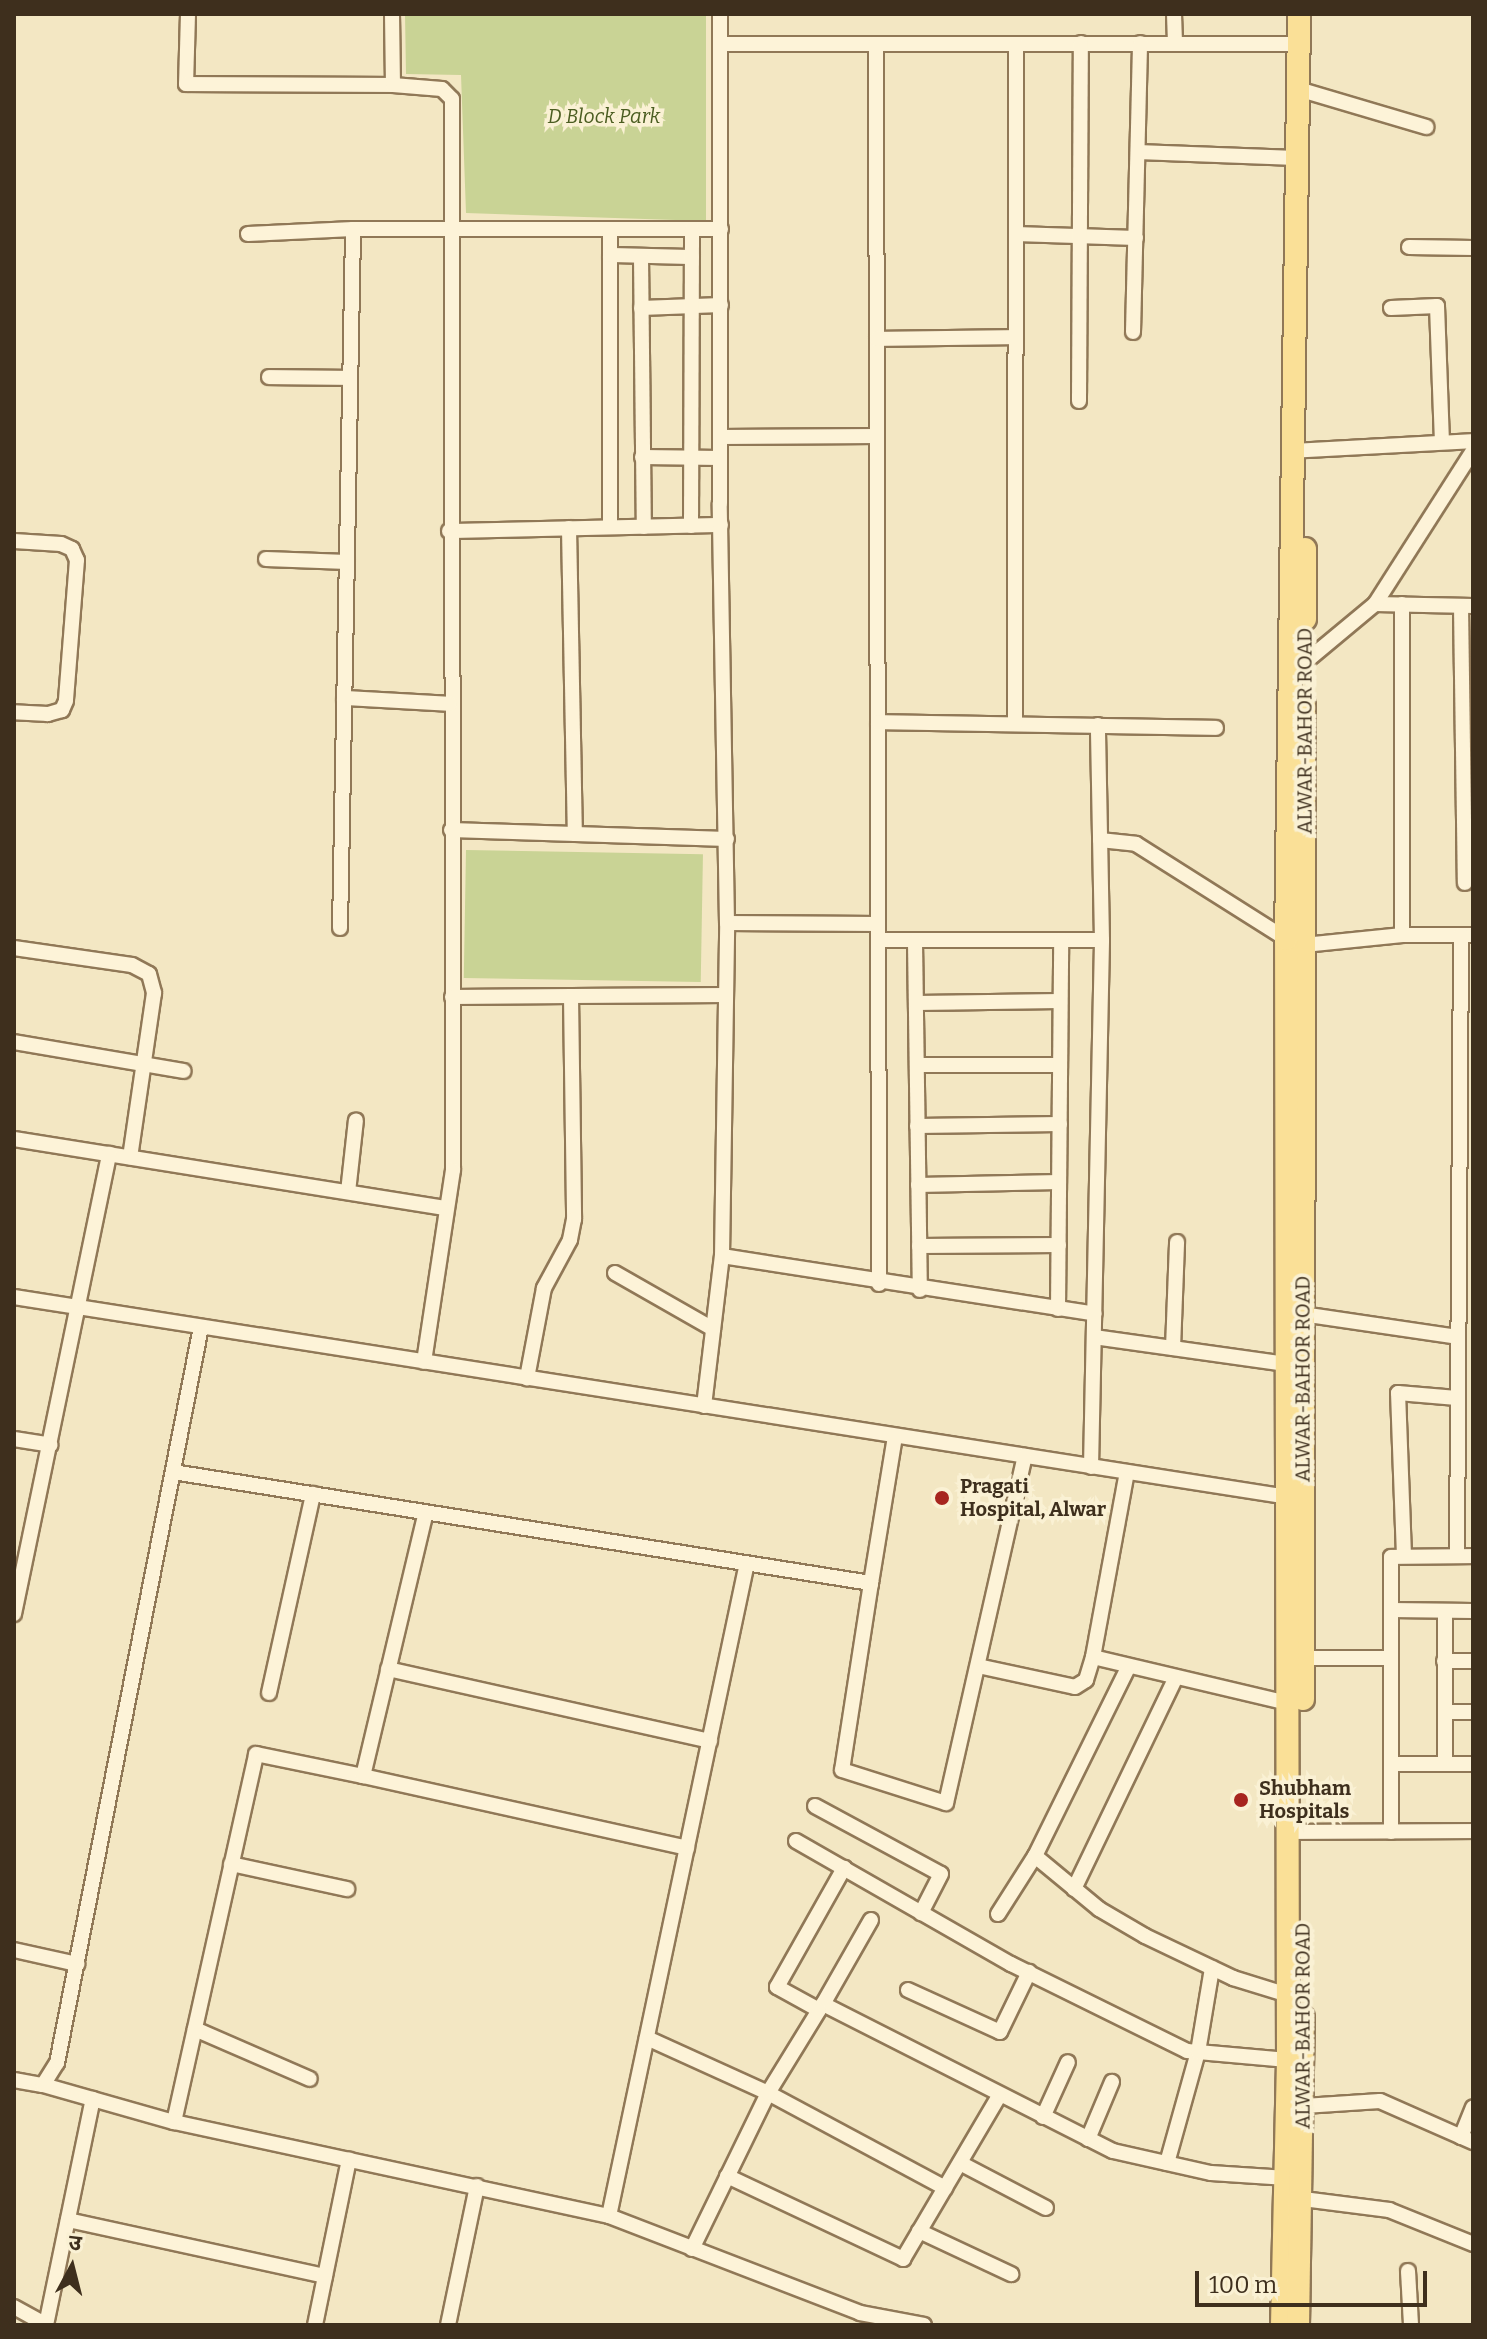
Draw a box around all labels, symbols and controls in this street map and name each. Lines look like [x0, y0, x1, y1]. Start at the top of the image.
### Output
park label: D Block Park [548, 104, 660, 128]
street label: ALWAR-BAHOR ROAD [1293, 628, 1317, 834]
street label: ALWAR-BAHOR ROAD [1291, 1276, 1315, 1482]
place label: Pragati Hospital, Alwar [960, 1474, 1106, 1521]
marker: Pragati Hospital, Alwar [931, 1487, 953, 1509]
place label: Shubham Hospitals [1259, 1776, 1351, 1823]
marker: Shubham Hospitals [1230, 1789, 1252, 1811]
street label: ALWAR-BAHOR ROAD [1291, 1923, 1315, 2129]
north arrow [32, 2227, 112, 2307]
text: उ [67, 2228, 83, 2257]
scale bar [1199, 2255, 1431, 2305]
text: 100 m [1209, 2271, 1277, 2299]

